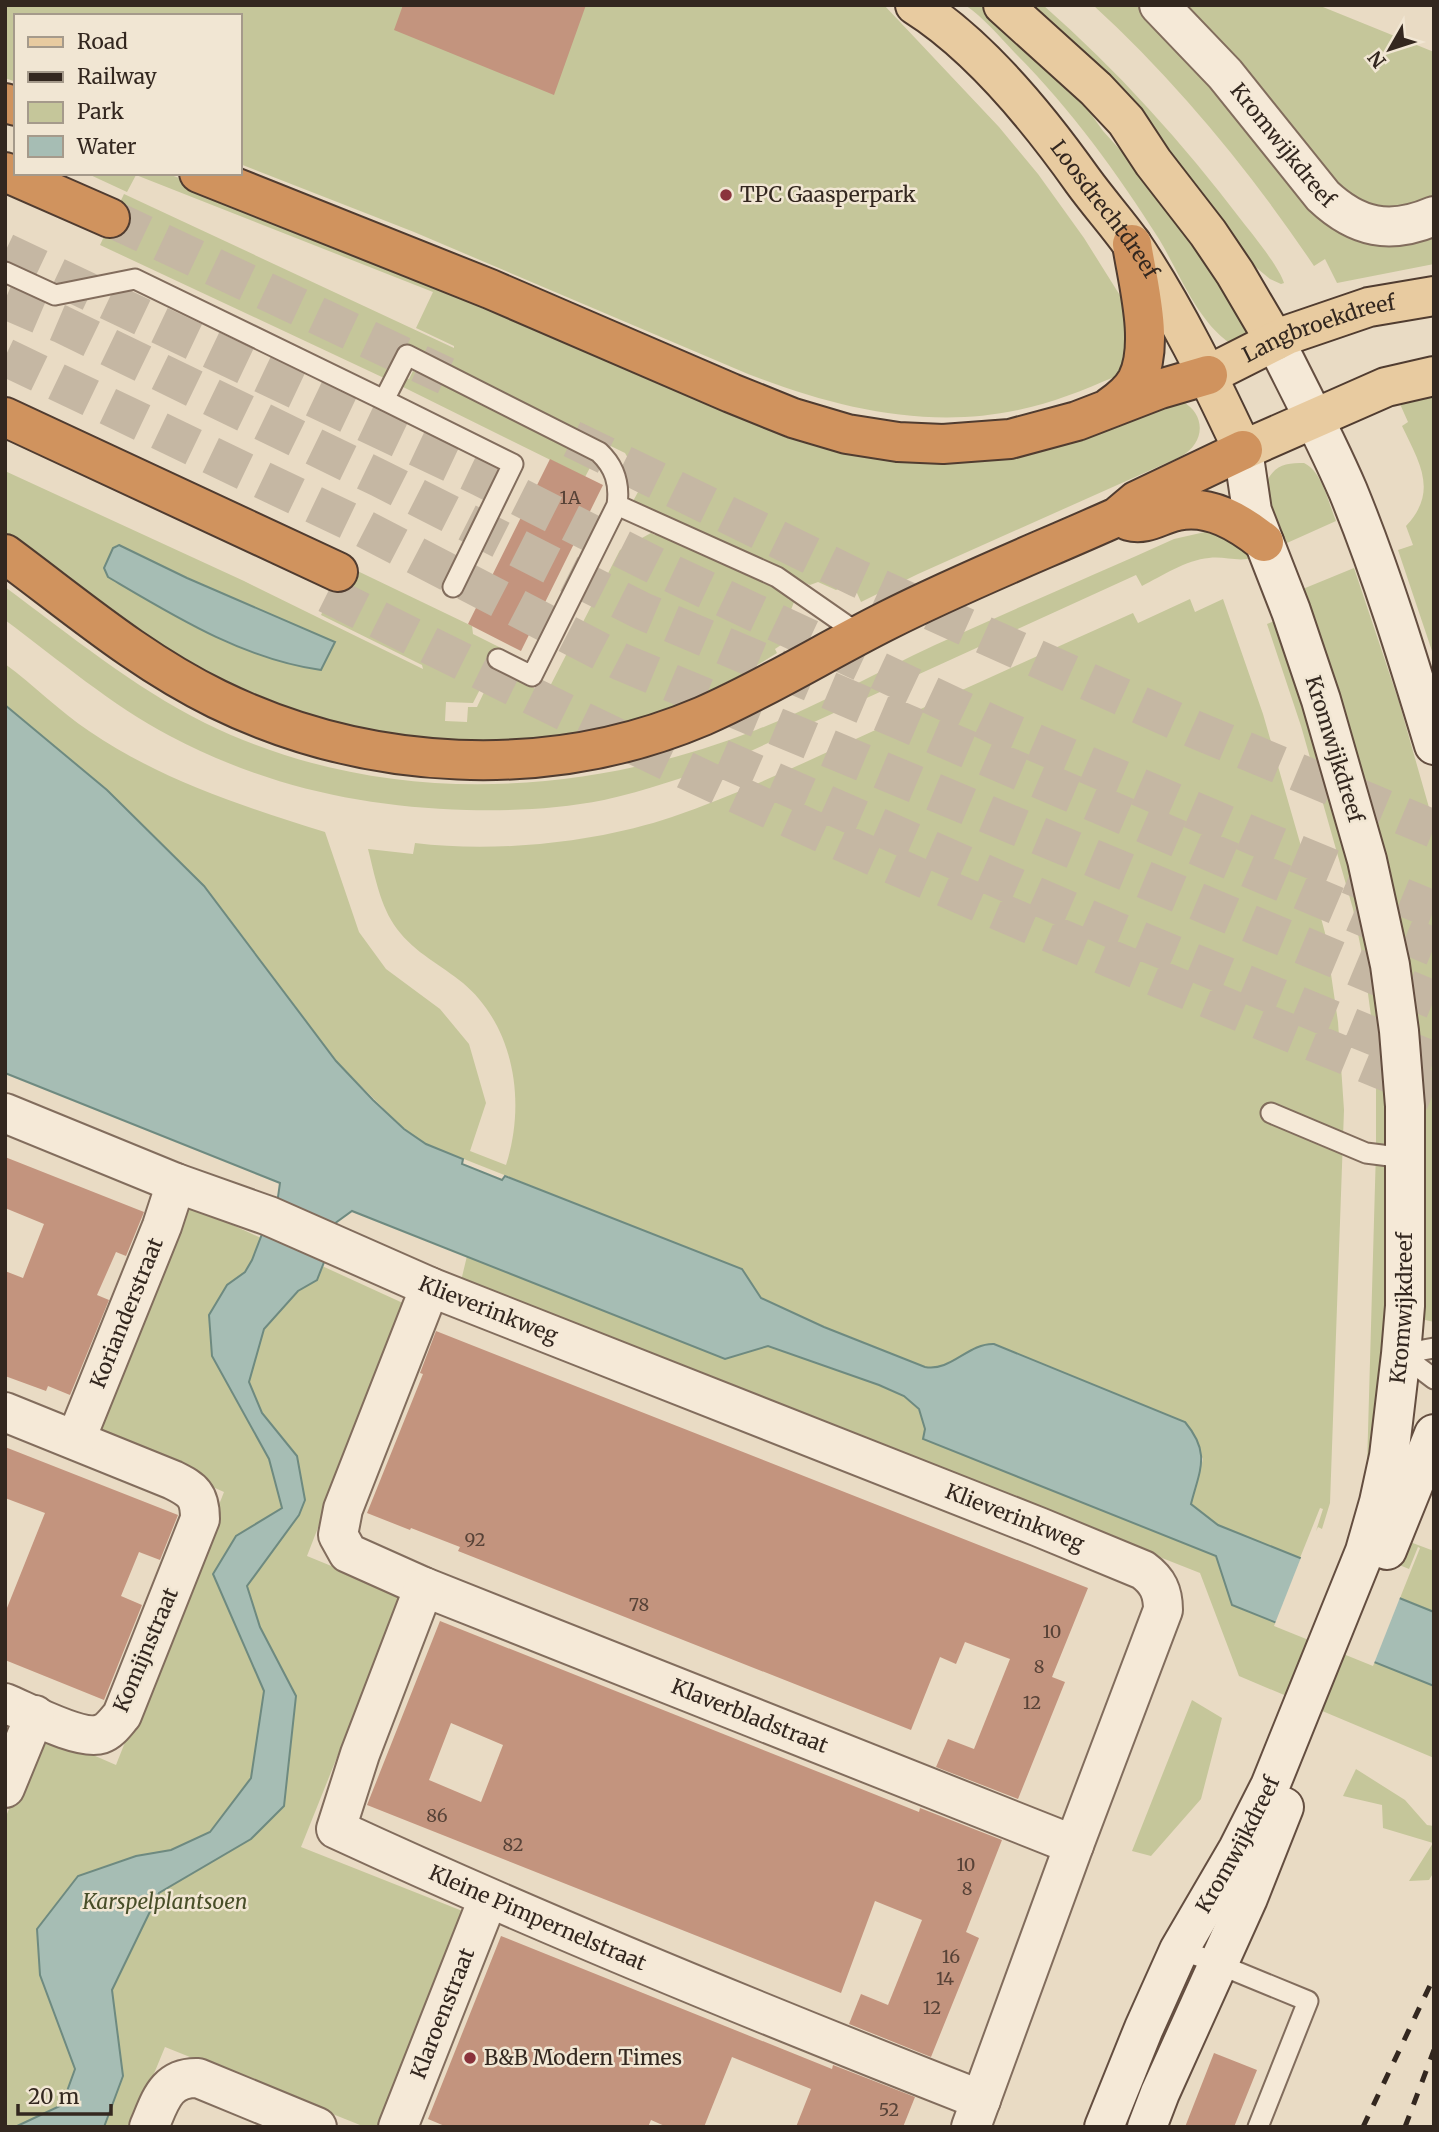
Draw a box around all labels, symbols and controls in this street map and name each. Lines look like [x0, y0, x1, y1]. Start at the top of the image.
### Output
legend [14, 14, 242, 175]
north arrow [1355, 14, 1425, 84]
text: Road [77, 28, 128, 55]
text: N [1363, 46, 1391, 73]
text: Railway [77, 63, 158, 90]
street label: Kromwijkdreef [1225, 77, 1341, 214]
text: Park [77, 98, 124, 125]
text: Water [76, 133, 136, 160]
street label: Loosdrechtdreef [1045, 135, 1165, 284]
place label: TPC Gaasperpark [740, 181, 917, 208]
marker: TPC Gaasperpark [718, 187, 734, 203]
street label: Langbroekdreef [1238, 289, 1398, 368]
house number: 1A [559, 486, 581, 509]
street label: Kromwijkdreef [1299, 672, 1370, 826]
street label: Kromwijkdreef [1384, 1231, 1418, 1385]
street label: Korianderstraat [84, 1234, 169, 1392]
street label: Klieverinkweg [415, 1270, 562, 1349]
street label: Klieverinkweg [941, 1477, 1089, 1557]
house number: 92 [464, 1528, 486, 1551]
street label: Komijnstraat [107, 1583, 184, 1716]
house number: 78 [629, 1593, 649, 1616]
house number: 10 [1043, 1620, 1061, 1643]
house number: 8 [1034, 1655, 1044, 1678]
street label: Klaverbladstraat [667, 1673, 832, 1759]
house number: 12 [1023, 1691, 1041, 1714]
street label: Kromwijkdreef [1190, 1771, 1286, 1918]
house number: 86 [426, 1804, 448, 1827]
house number: 82 [502, 1833, 524, 1856]
house number: 10 [957, 1853, 975, 1876]
street label: Kleine Pimpernelstraat [425, 1859, 650, 1977]
house number: 8 [962, 1877, 972, 1900]
park label: Karspelplantsoen [82, 1888, 247, 1915]
street label: Klaroenstraat [404, 1944, 480, 2083]
house number: 16 [942, 1945, 960, 1968]
house number: 14 [936, 1967, 954, 1990]
house number: 12 [923, 1996, 941, 2019]
place label: B&B Modern Times [484, 2044, 682, 2071]
marker: B&B Modern Times [462, 2050, 478, 2066]
scale bar [18, 2072, 110, 2116]
text: 20 m [28, 2083, 80, 2110]
house number: 52 [879, 2098, 899, 2121]

